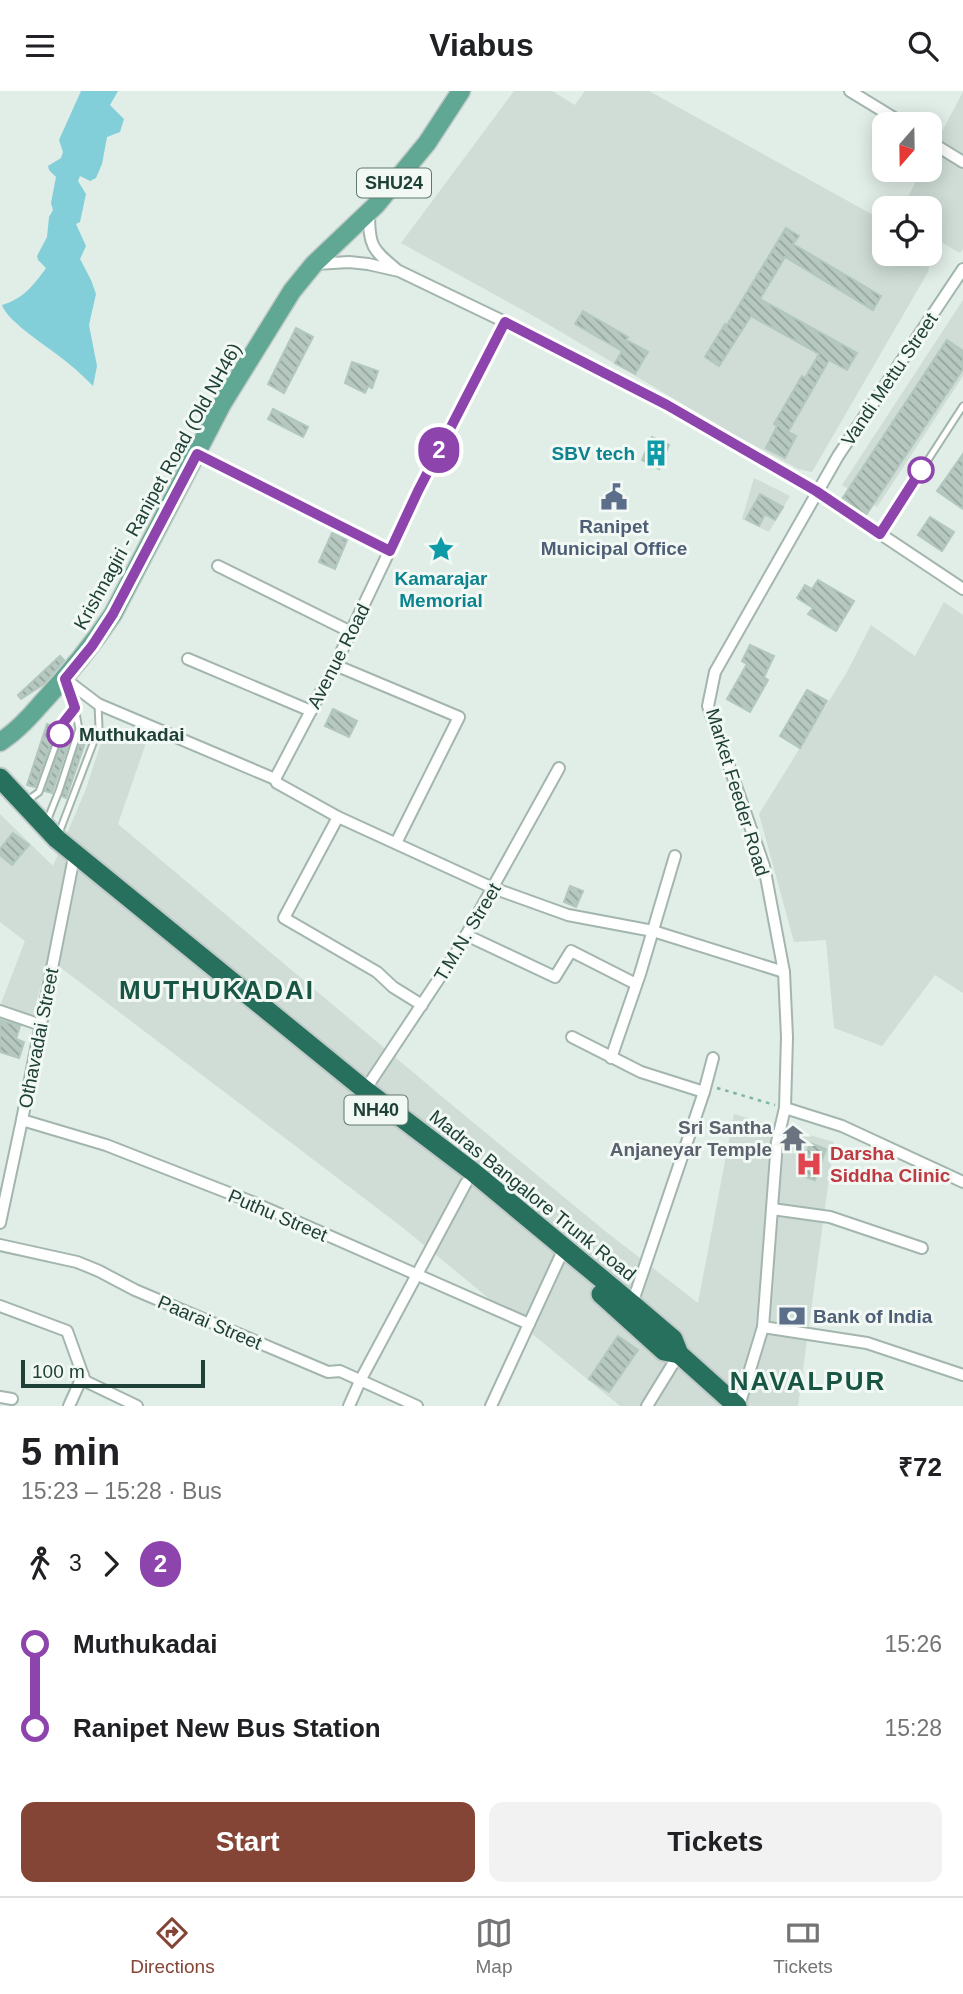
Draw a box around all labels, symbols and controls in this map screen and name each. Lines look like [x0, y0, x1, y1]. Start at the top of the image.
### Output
icon: menu [21, 27, 59, 65]
text: Viabus [429, 27, 534, 63]
icon: search [904, 27, 942, 65]
north arrow [872, 112, 942, 182]
map controls [872, 112, 942, 266]
road number: SHU24 [357, 169, 431, 197]
button: locate [872, 196, 942, 266]
street label: Vandi Mettu Street [837, 308, 942, 450]
street label: Krishnagiri - Ranipet Road (Old NH46) [70, 339, 245, 633]
line badge: 2 [416, 427, 462, 473]
text: 2 [432, 436, 446, 463]
building icon: SBV tech [641, 438, 671, 468]
place label: SBV tech [552, 443, 635, 464]
unlabelled marker [908, 457, 934, 483]
public building icon: Ranipet Municipal Office [599, 482, 629, 512]
place label: Ranipet Municipal Office [541, 516, 687, 559]
place icon: Kamarajar Memorial [426, 534, 456, 564]
place label: Kamarajar Memorial [395, 568, 488, 611]
street label: Avenue Road [303, 600, 374, 712]
street label: Market Feeder Road [702, 706, 773, 879]
marker: Muthukadai [47, 721, 73, 747]
place label: Muthukadai [79, 724, 185, 745]
street label: T.M.N. Street [430, 879, 505, 985]
street label: Othavadai Street [15, 965, 63, 1110]
district label: MUTHUKADAI [119, 975, 315, 1005]
road number: NH40 [344, 1095, 408, 1125]
street label: Madras Bangalore Trunk Road [426, 1106, 640, 1285]
place label: Sri Santha Anjaneyar Temple [610, 1117, 772, 1160]
temple icon: Sri Santha Anjaneyar Temple [778, 1123, 808, 1153]
place label: Darsha Siddha Clinic [830, 1143, 951, 1186]
hospital icon: Darsha Siddha Clinic [794, 1149, 824, 1179]
street label: Puthu Street [225, 1185, 331, 1246]
street label: Paarai Street [155, 1291, 266, 1354]
bank icon: Bank of India [777, 1301, 807, 1331]
place label: Bank of India [813, 1306, 933, 1327]
scale bar [21, 1357, 205, 1389]
text: 100 m [32, 1361, 85, 1382]
district label: NAVALPUR [730, 1366, 886, 1396]
text: 5 min [21, 1431, 120, 1473]
text: ₹72 [898, 1452, 942, 1482]
text: 15:23 – 15:28 · Bus [21, 1478, 222, 1504]
icon: walk [21, 1545, 59, 1583]
icon: forward [92, 1545, 130, 1583]
text: 3 [69, 1550, 82, 1576]
text: 2 [154, 1550, 167, 1577]
text: Muthukadai [73, 1629, 217, 1659]
text: 15:26 [884, 1631, 942, 1657]
text: Ranipet New Bus Station [73, 1713, 381, 1743]
text: 15:28 [884, 1715, 942, 1741]
button: Start [21, 1802, 475, 1882]
button: Tickets [489, 1802, 942, 1882]
tab: Directions [130, 1914, 215, 1978]
tab: Map [475, 1914, 513, 1978]
tab: Tickets [773, 1914, 833, 1978]

